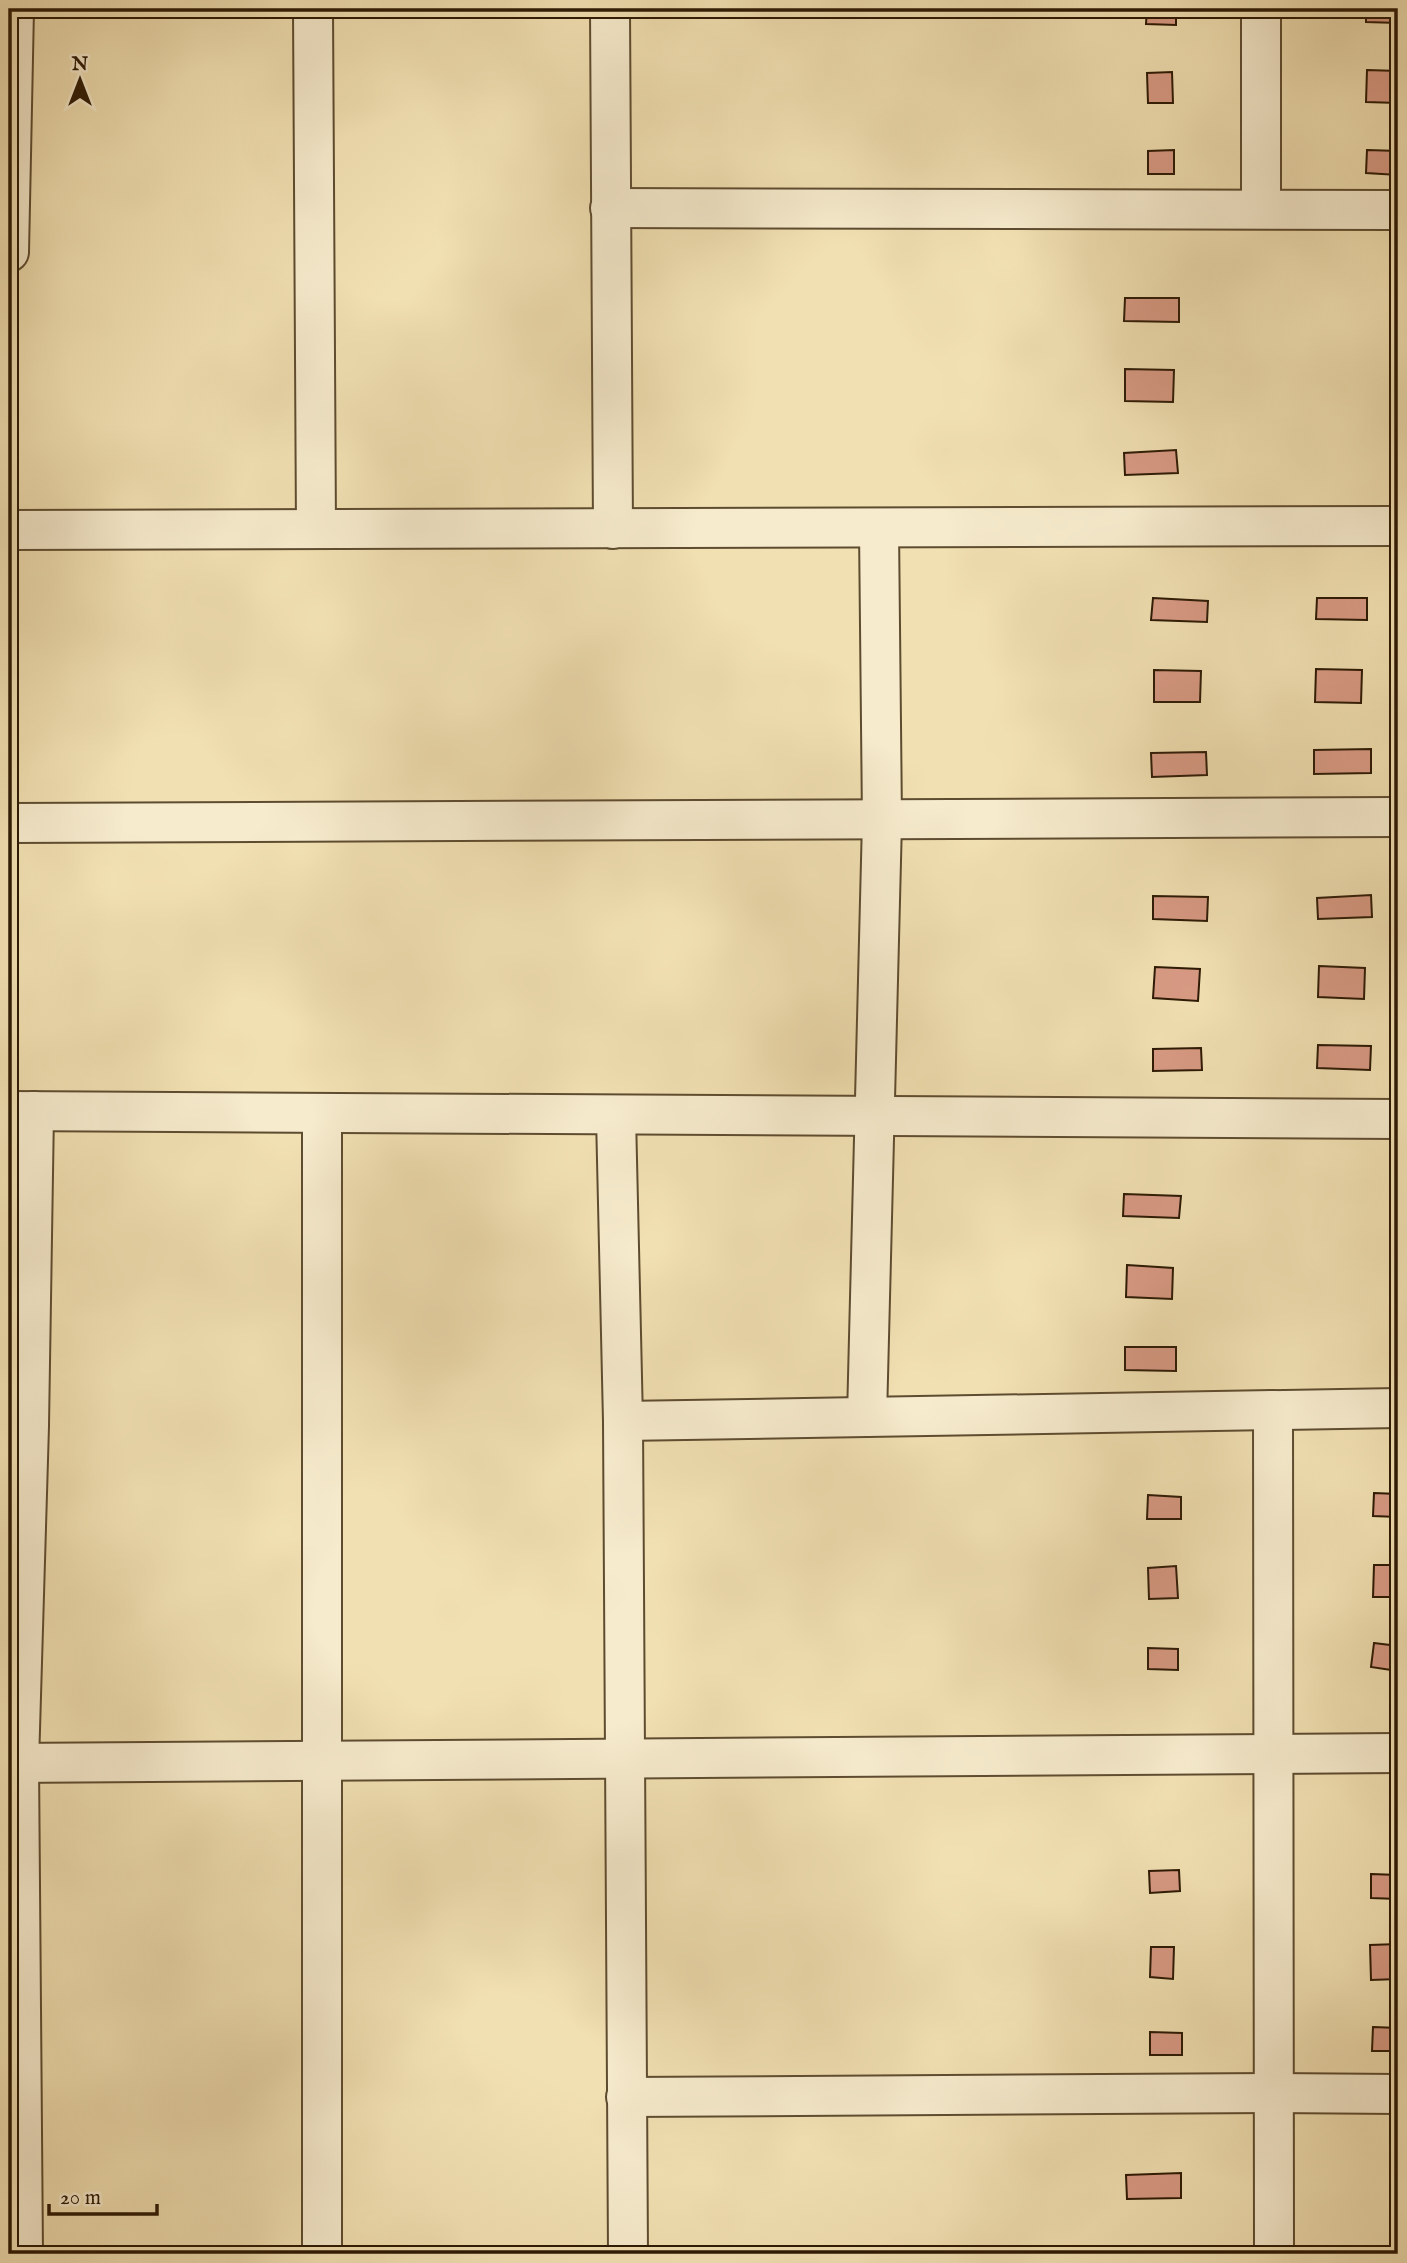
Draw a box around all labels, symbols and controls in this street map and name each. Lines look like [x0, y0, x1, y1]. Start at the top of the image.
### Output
north arrow [46, 46, 116, 116]
text: N [71, 53, 89, 77]
scale bar [49, 2172, 158, 2216]
text: 20 m [60, 2185, 101, 2212]

